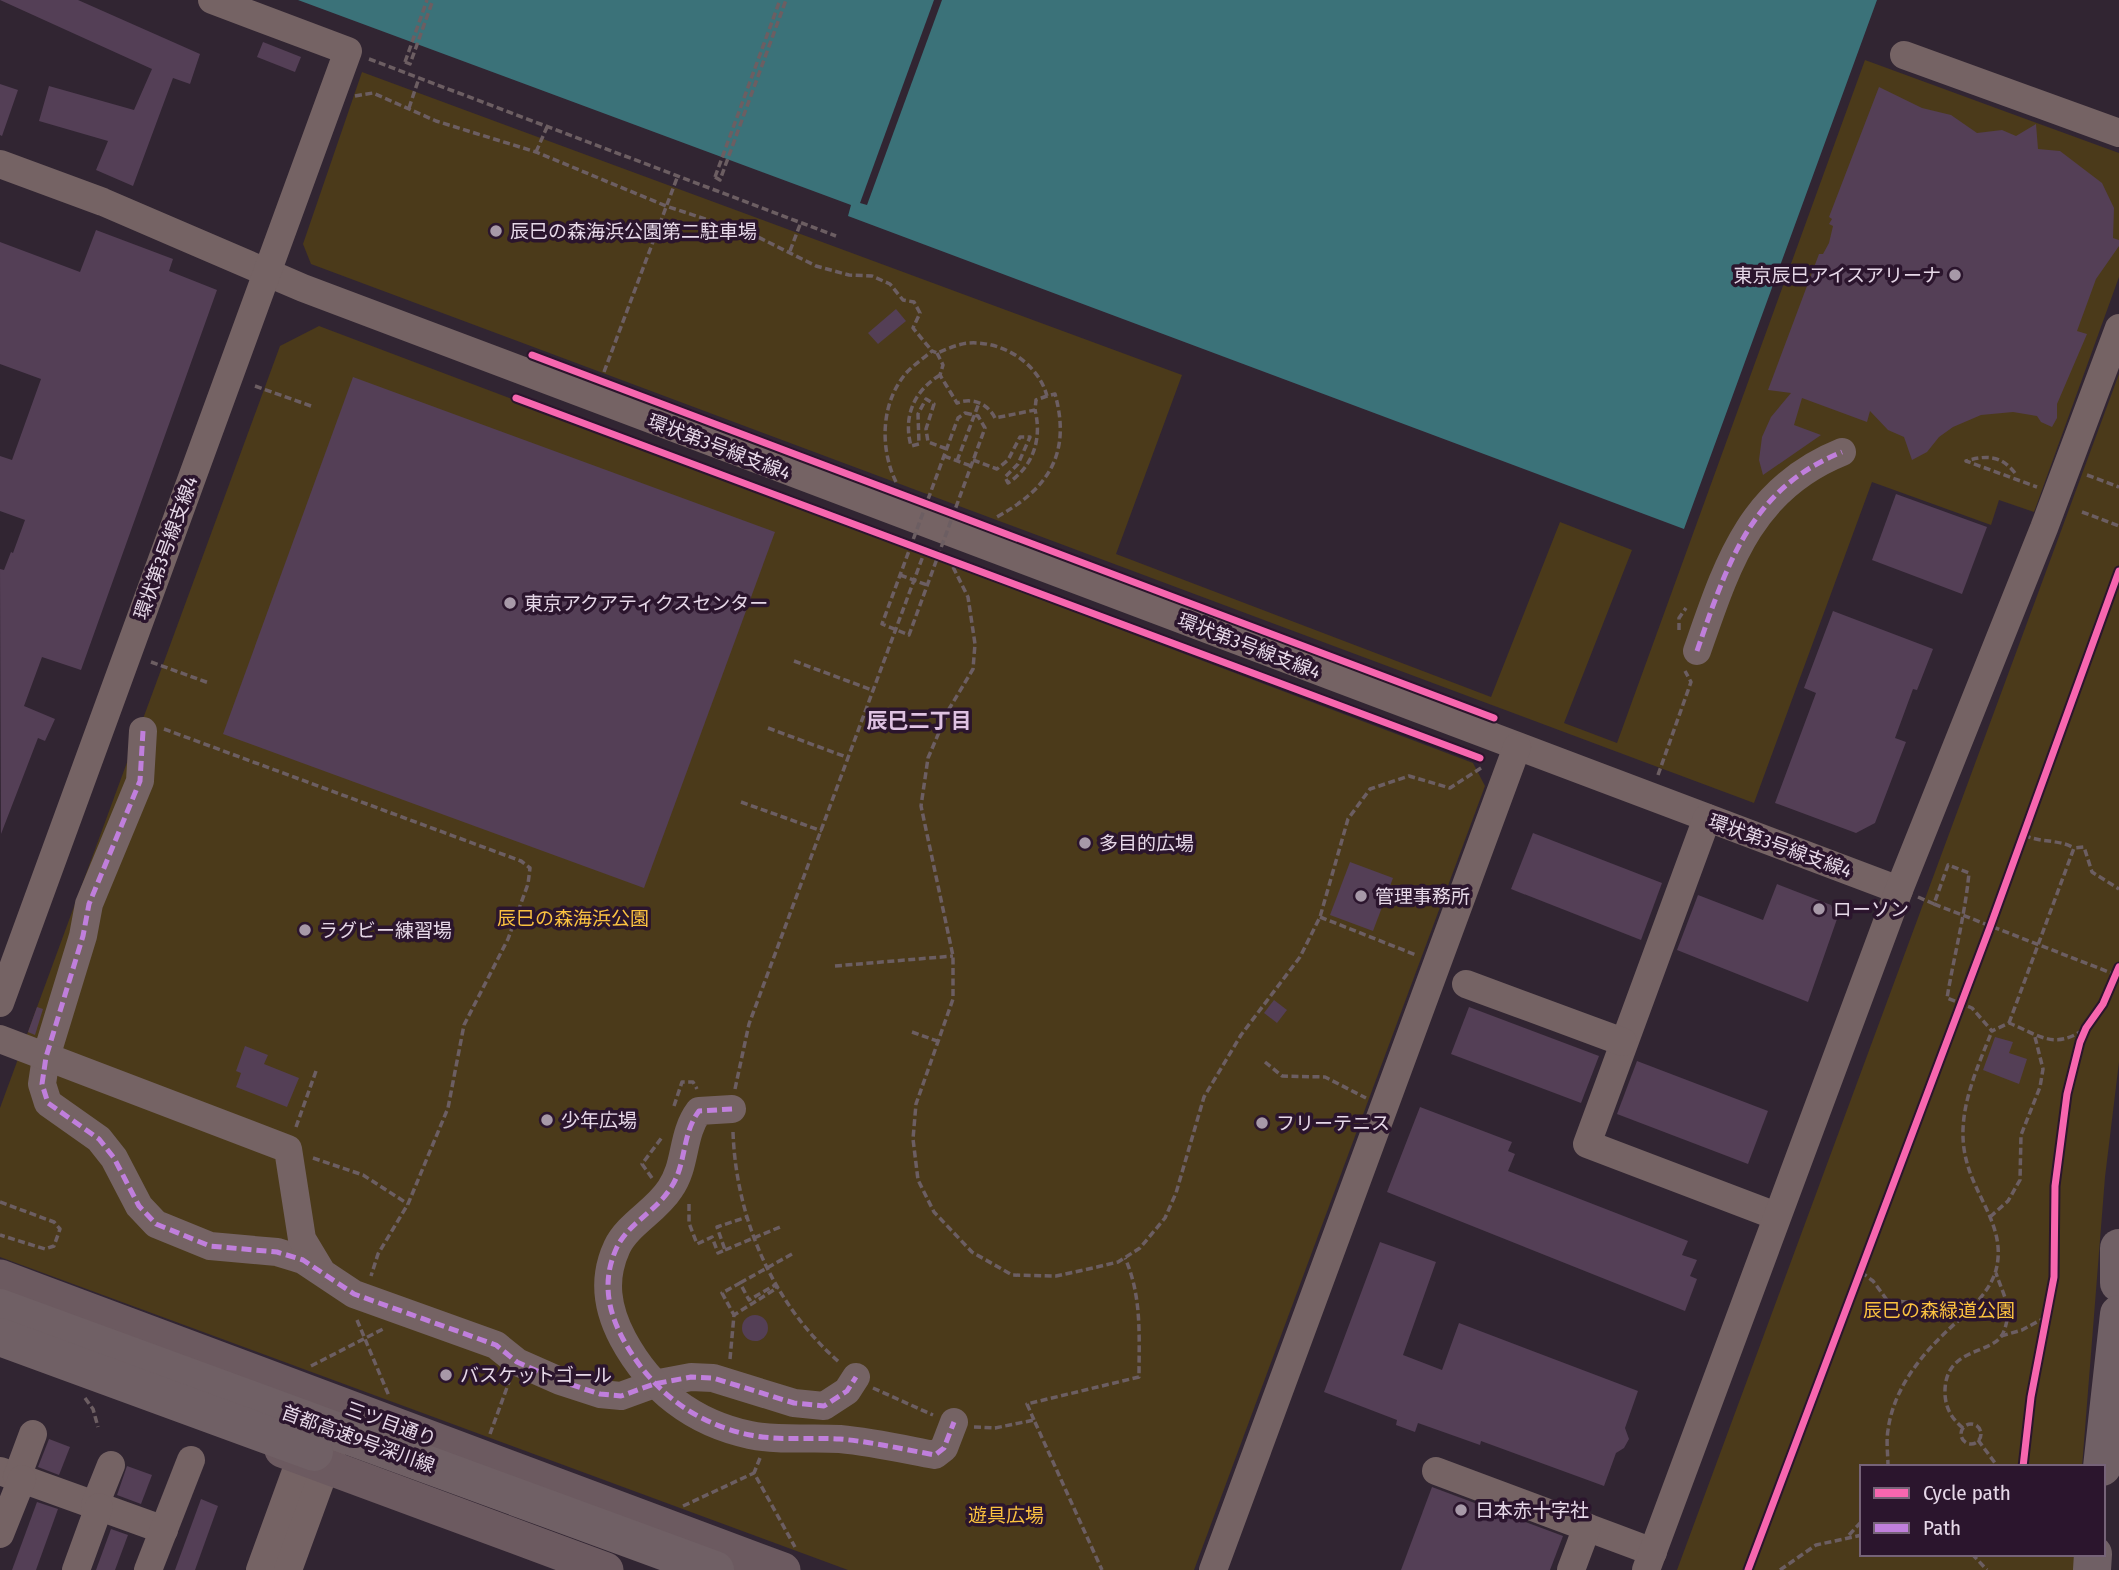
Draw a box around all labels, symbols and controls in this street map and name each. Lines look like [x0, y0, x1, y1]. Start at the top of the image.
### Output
place label: 辰巳の森海浜公園第二駐車場 [510, 220, 757, 243]
marker: 辰巳の森海浜公園第二駐車場 [488, 223, 504, 239]
place label: 東京辰巳アイスアリーナ [1734, 264, 1941, 287]
marker: 東京辰巳アイスアリーナ [1947, 267, 1963, 283]
street label: 環状第3号線支線4 [645, 409, 793, 485]
street label: 環状第3号線支線4 [129, 473, 203, 623]
place label: 東京アクアティクスセンター [524, 592, 768, 615]
marker: 東京アクアティクスセンター [502, 595, 518, 611]
street label: 環状第3号線支線4 [1175, 608, 1323, 684]
district label: 辰巳二丁目 [867, 708, 972, 734]
street label: 環状第3号線支線4 [1705, 809, 1855, 883]
place label: 多目的広場 [1099, 832, 1194, 855]
marker: 多目的広場 [1077, 835, 1093, 851]
place label: 管理事務所 [1375, 885, 1470, 908]
marker: 管理事務所 [1353, 888, 1369, 904]
place label: ローソン [1833, 898, 1909, 921]
marker: ローソン [1811, 901, 1827, 917]
park label: 辰巳の森海浜公園 [497, 907, 649, 930]
place label: ラグビー練習場 [319, 919, 452, 942]
marker: ラグビー練習場 [297, 922, 313, 938]
place label: 少年広場 [561, 1109, 637, 1132]
marker: 少年広場 [539, 1112, 555, 1128]
place label: フリーテニス [1276, 1112, 1390, 1135]
marker: フリーテニス [1254, 1115, 1270, 1131]
park label: 辰巳の森緑道公園 [1863, 1299, 2015, 1322]
place label: バスケットゴール [460, 1364, 612, 1387]
marker: バスケットゴール [438, 1367, 454, 1383]
street label: 三ツ目通り [342, 1397, 440, 1451]
street label: 首都高速9号深川線 [278, 1401, 438, 1477]
legend [1860, 1465, 2105, 1556]
text: Cycle path [1923, 1480, 2011, 1506]
place label: 日本赤十字社 [1475, 1499, 1589, 1522]
marker: 日本赤十字社 [1453, 1502, 1469, 1518]
park label: 遊具広場 [968, 1504, 1044, 1527]
text: Path [1923, 1515, 1961, 1541]

